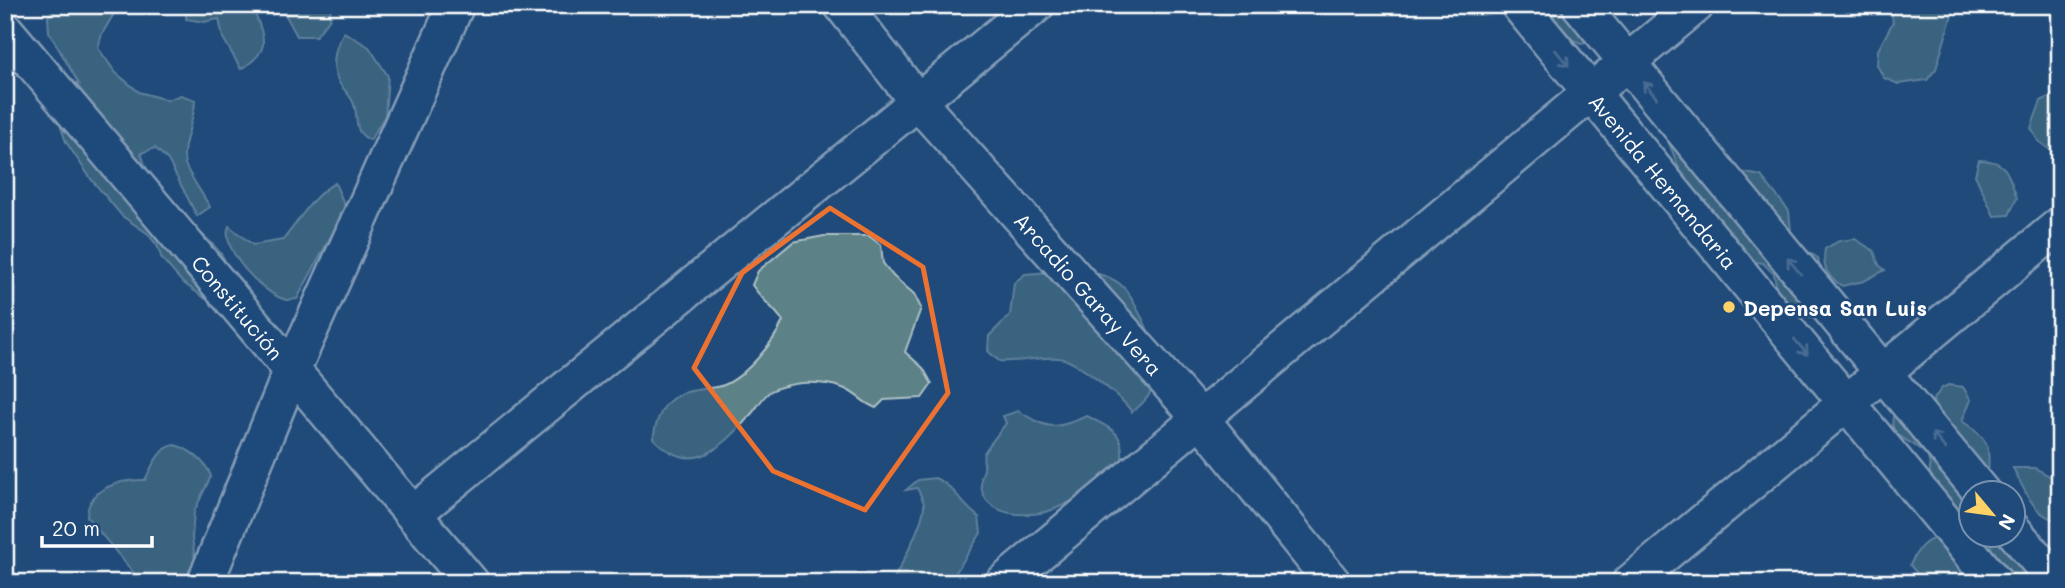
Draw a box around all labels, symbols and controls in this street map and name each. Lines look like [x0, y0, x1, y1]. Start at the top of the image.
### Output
one-way arrow [1554, 48, 1570, 66]
one-way arrow [1642, 82, 1657, 100]
street label: Avenida Hernandaria [1584, 88, 1744, 274]
street label: Arcadio Garay Vera [1009, 206, 1169, 381]
street label: Constitución [186, 249, 290, 365]
one-way arrow [1787, 257, 1802, 275]
place label: Depensa San Luis [1743, 294, 1927, 321]
marker: Depensa San Luis [1721, 299, 1737, 315]
one-way arrow [1793, 337, 1808, 355]
one-way arrow [1932, 432, 1948, 450]
north arrow [1956, 480, 2026, 550]
scale bar [42, 504, 152, 548]
text: N [1993, 510, 2022, 535]
text: 20 m [52, 514, 100, 541]

